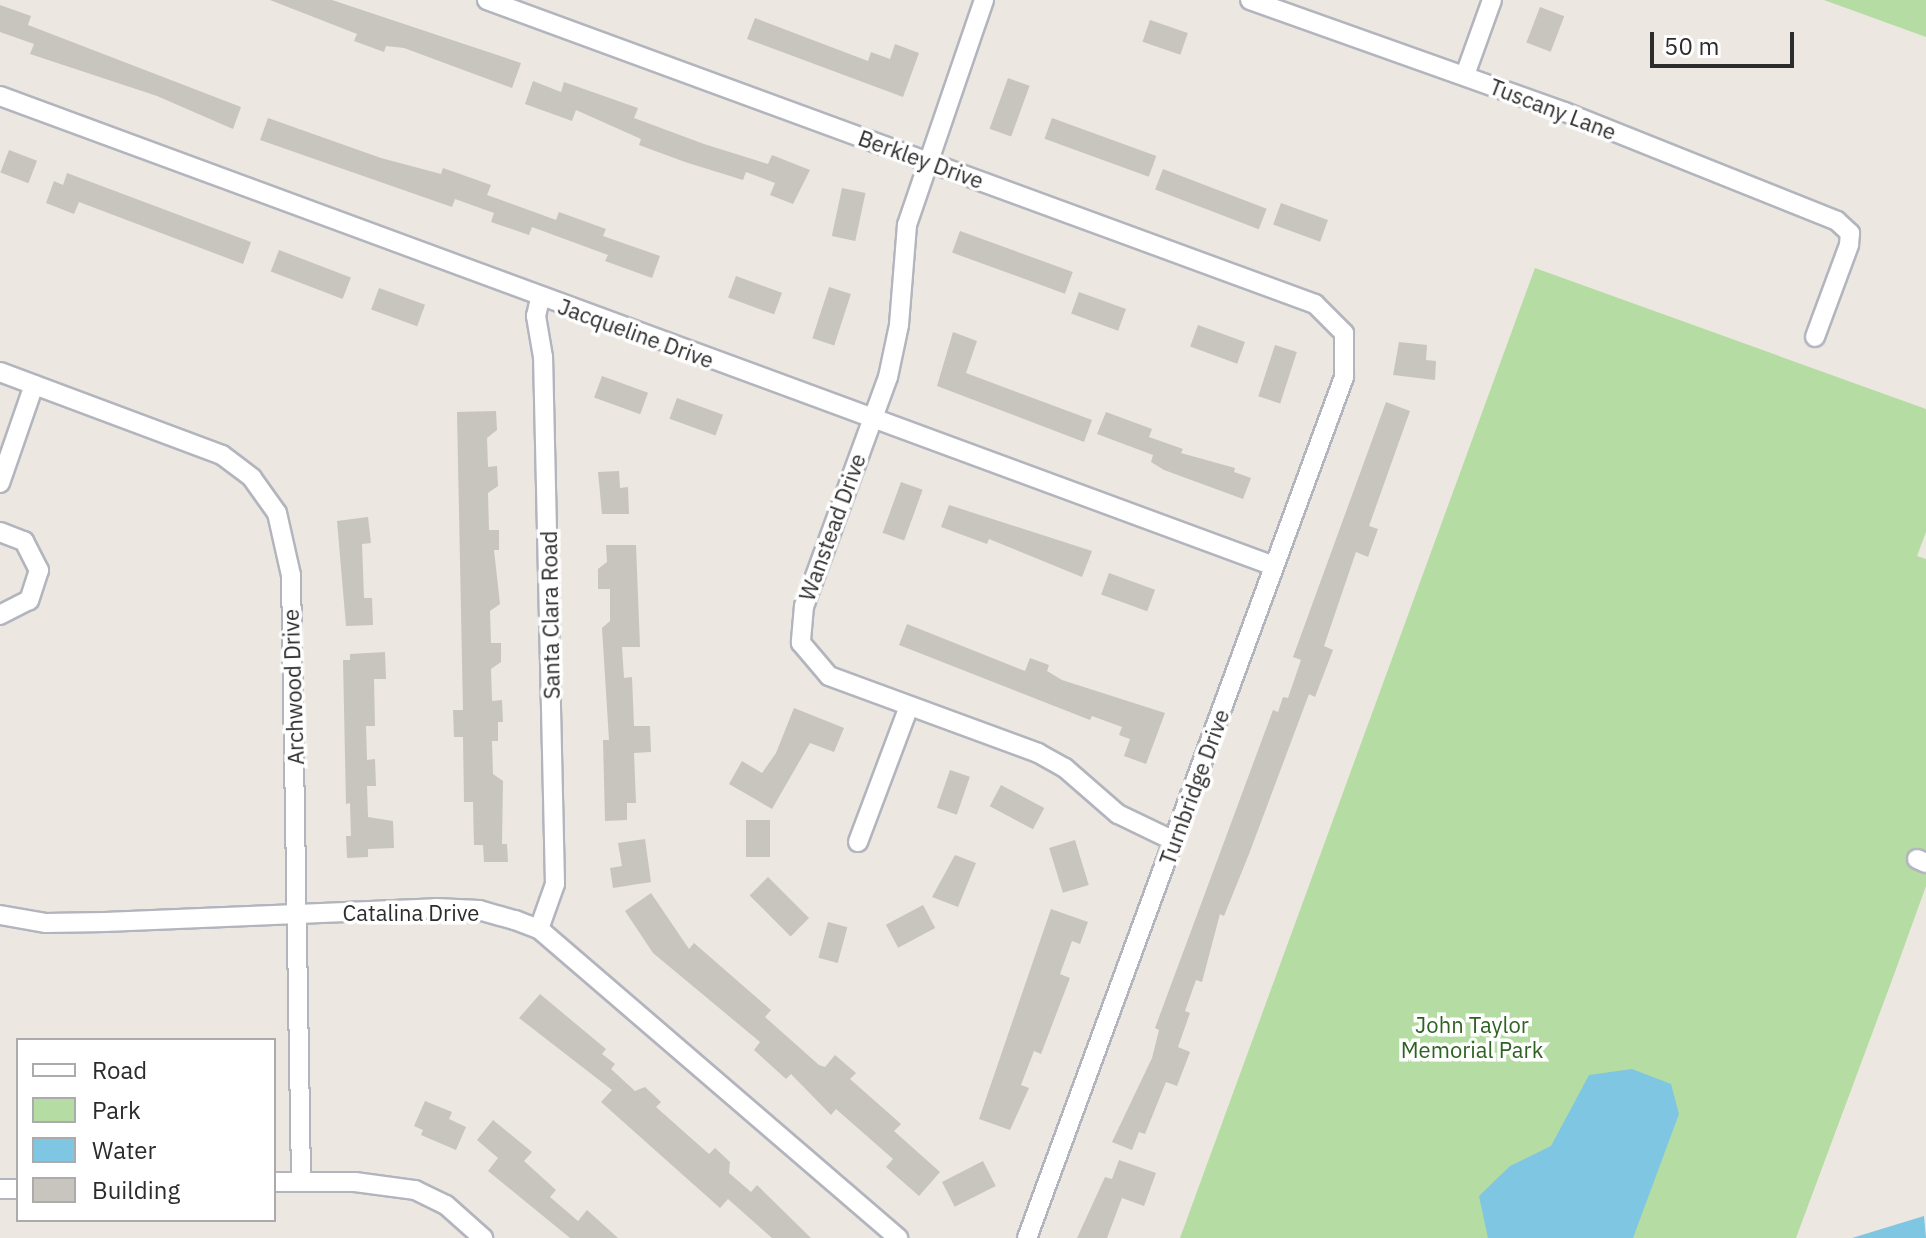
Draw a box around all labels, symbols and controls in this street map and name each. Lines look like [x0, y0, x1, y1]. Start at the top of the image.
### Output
scale bar [1654, 16, 1798, 66]
text: 50 m [1664, 30, 1719, 62]
street label: Tuscany Lane [1486, 73, 1620, 145]
street label: Berkley Drive [855, 124, 987, 194]
street label: Jacqueline Drive [555, 293, 717, 373]
street label: Wanstead Drive [793, 450, 871, 604]
street label: Santa Clara Road [535, 530, 565, 700]
street label: Archwood Drive [277, 609, 309, 765]
street label: Turnbridge Drive [1154, 706, 1234, 868]
street label: Catalina Drive [343, 900, 479, 926]
park label: John Taylor Memorial Park [1401, 1011, 1543, 1062]
legend [16, 1038, 276, 1222]
text: Road [92, 1054, 147, 1086]
text: Park [92, 1094, 141, 1126]
text: Water [92, 1134, 156, 1166]
text: Building [92, 1174, 180, 1206]

